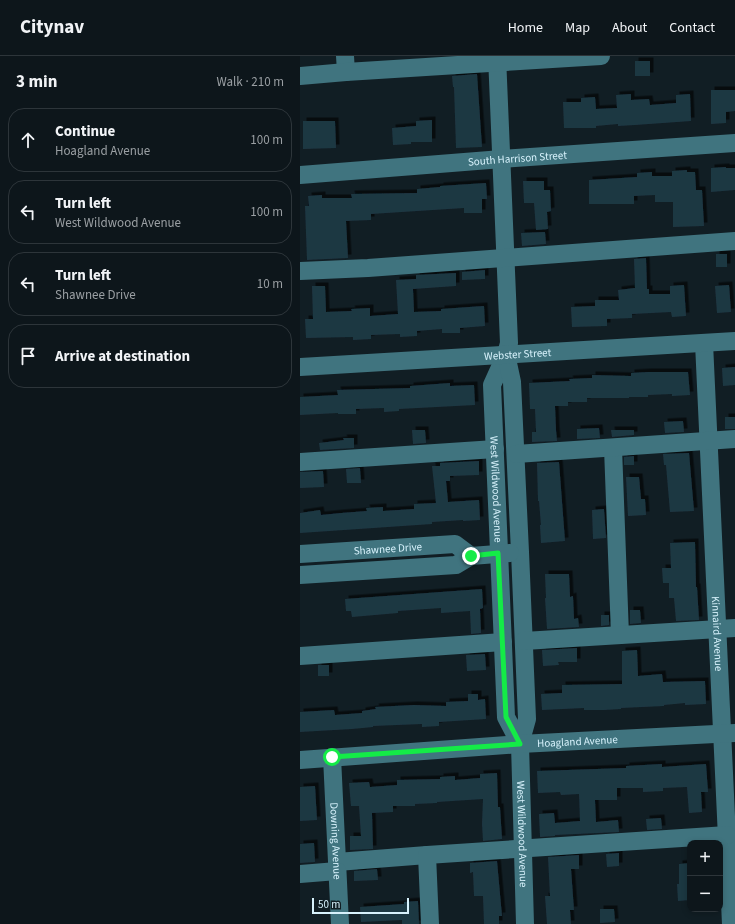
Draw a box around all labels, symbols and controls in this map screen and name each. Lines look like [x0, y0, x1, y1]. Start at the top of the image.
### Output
text: Citynav [20, 14, 84, 41]
text: Home [508, 18, 543, 38]
text: Map [565, 18, 590, 38]
text: About [612, 18, 647, 38]
text: Contact [669, 18, 715, 38]
text: 3 min [16, 70, 57, 94]
text: Walk · 210 m [216, 73, 284, 91]
text: Continue [55, 121, 115, 142]
icon: ahead [17, 129, 39, 151]
text: 100 m [250, 131, 283, 149]
text: Hoagland Avenue [55, 142, 150, 160]
street label: South Harrison Street [467, 148, 568, 170]
text: Turn left [55, 193, 111, 214]
icon: left [17, 201, 39, 223]
text: 100 m [250, 203, 283, 221]
text: West Wildwood Avenue [55, 214, 181, 232]
text: Turn left [55, 265, 111, 286]
icon: left [17, 273, 39, 295]
text: 10 m [257, 275, 283, 293]
text: Shawnee Drive [55, 286, 136, 304]
icon: arrive [17, 345, 39, 367]
street label: Webster Street [484, 345, 552, 364]
text: Arrive at destination [55, 346, 190, 367]
street label: West Wildwood Avenue [486, 436, 506, 543]
street label: Shawnee Drive [353, 539, 423, 559]
route end [462, 547, 480, 565]
street label: Kinnaird Avenue [708, 596, 726, 672]
street label: Hoagland Avenue [537, 732, 619, 751]
route start [323, 748, 341, 766]
street label: West Wildwood Avenue [513, 780, 531, 888]
street label: Downing Avenue [326, 802, 345, 880]
map controls [687, 840, 723, 912]
button: + [687, 840, 723, 876]
button: − [687, 876, 723, 912]
scale bar [312, 896, 409, 915]
text: 50 m [318, 897, 340, 912]

